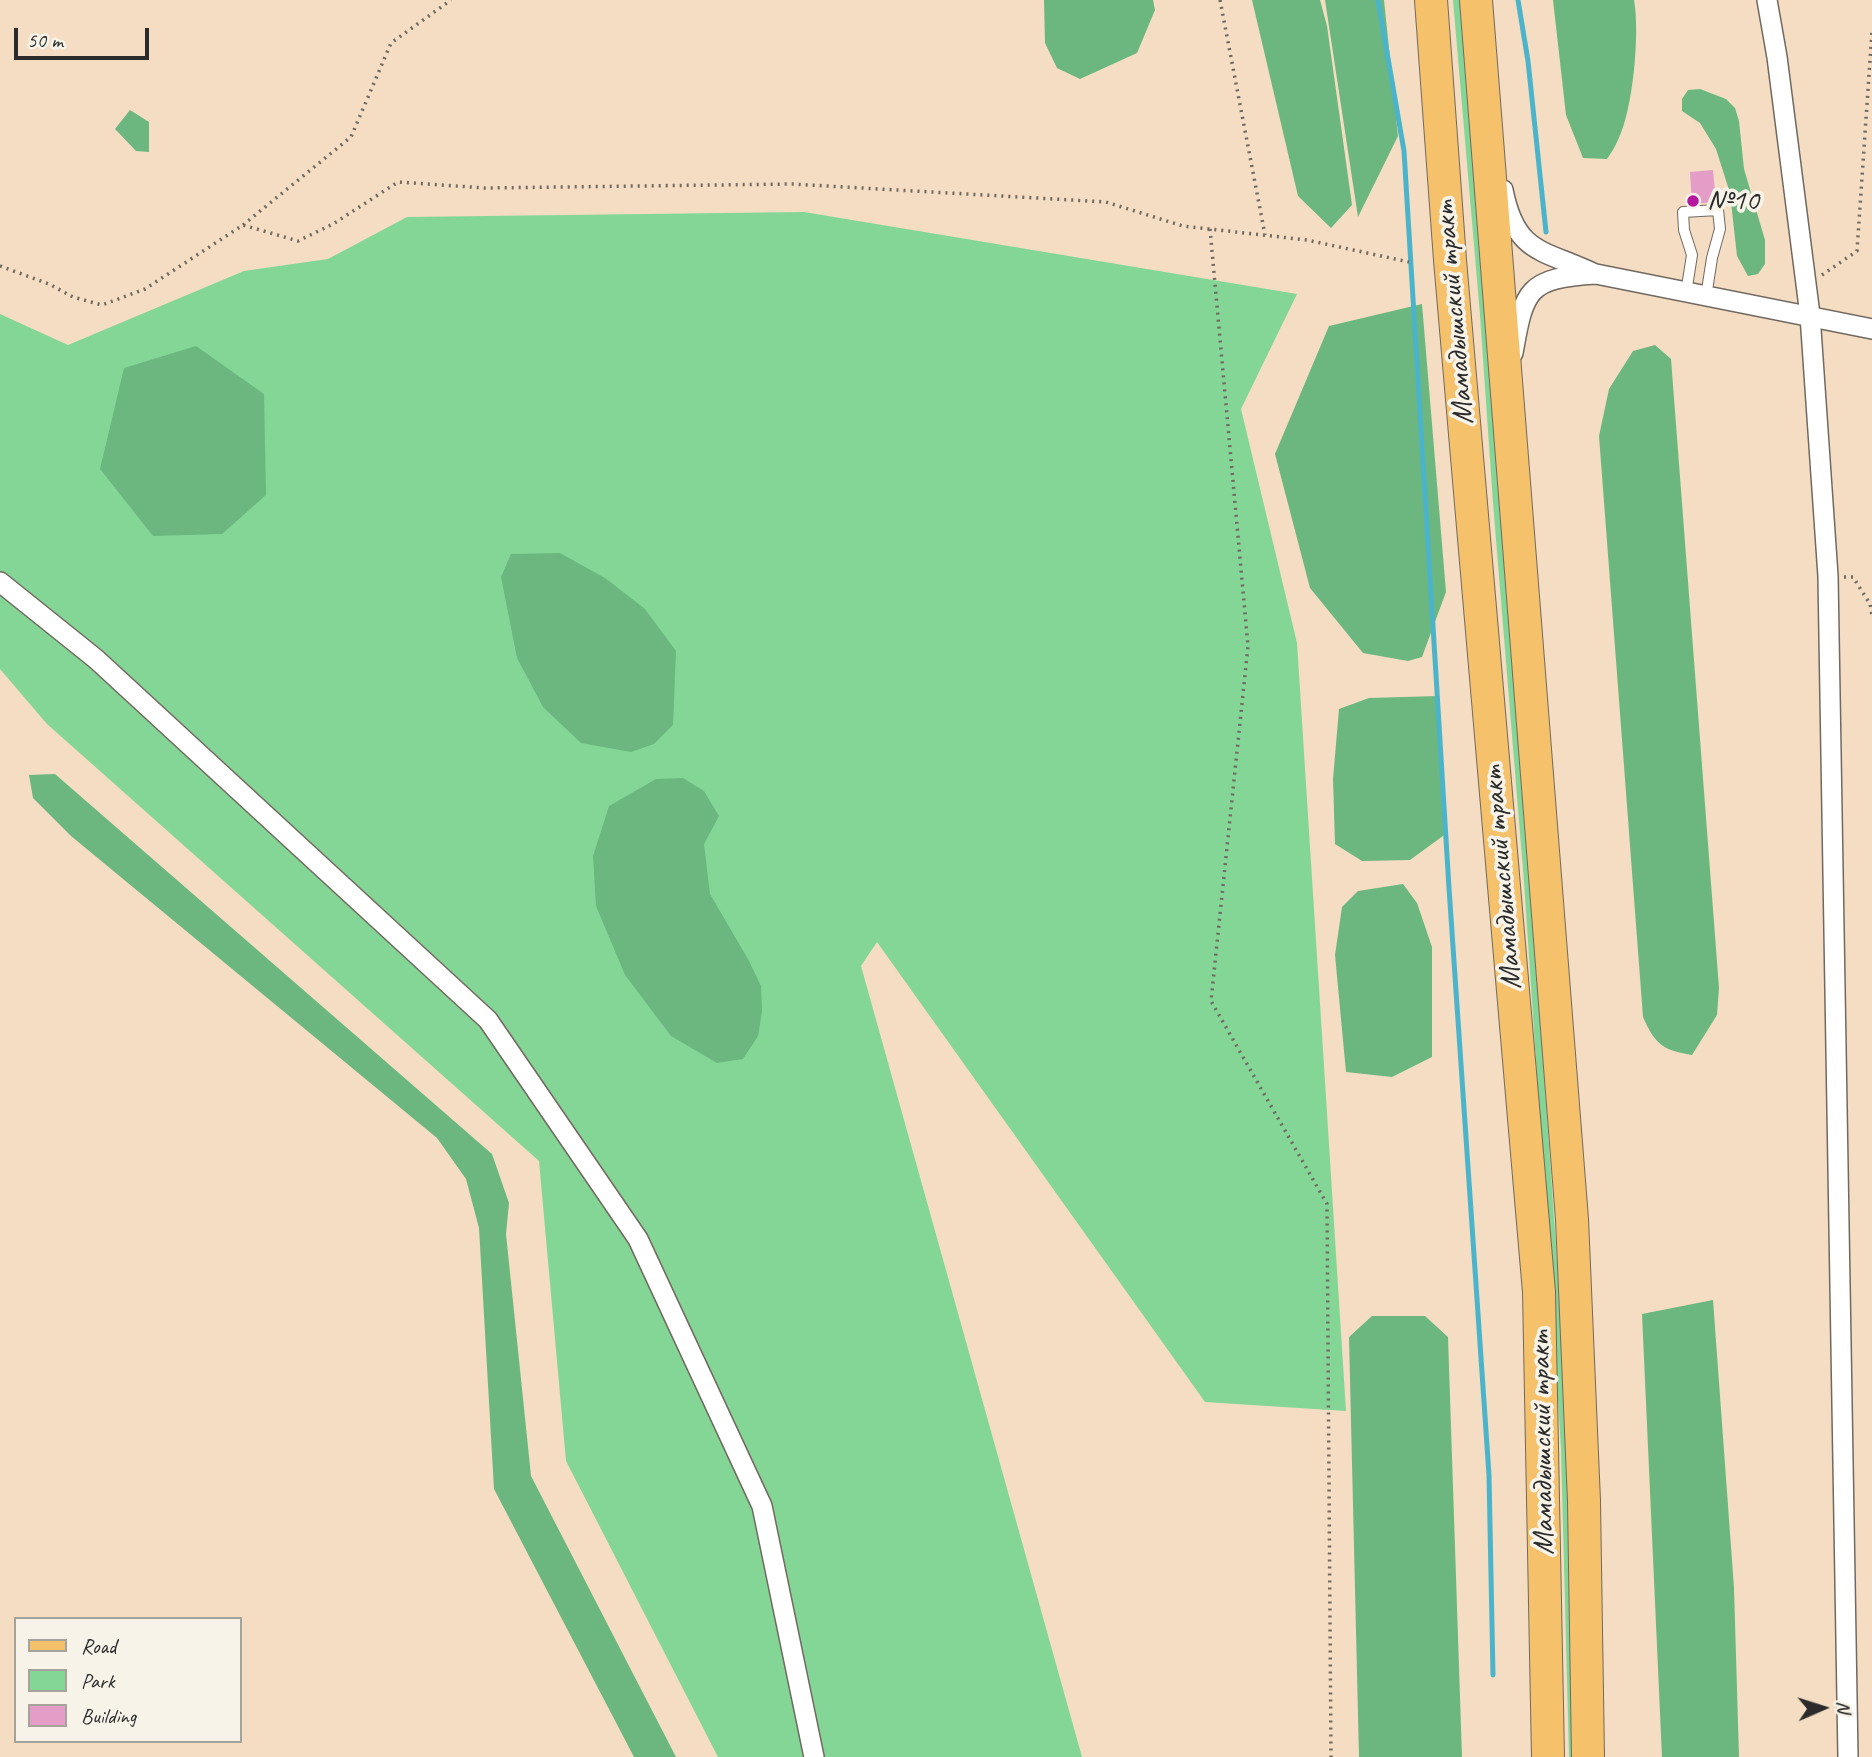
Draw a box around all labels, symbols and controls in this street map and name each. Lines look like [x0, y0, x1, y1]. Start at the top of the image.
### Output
scale bar [18, 14, 152, 58]
text: 50 m [27, 27, 63, 53]
place label: №10 [1707, 183, 1759, 219]
marker: №10 [1685, 193, 1701, 209]
street label: Мамадышский тракт [1427, 200, 1483, 426]
street label: Мамадышский тракт [1475, 765, 1531, 991]
street label: Мамадышский тракт [1523, 1331, 1563, 1555]
legend [14, 1617, 242, 1743]
text: Road [81, 1633, 116, 1659]
text: Park [81, 1668, 114, 1694]
north arrow [1788, 1673, 1858, 1743]
text: N [1832, 1700, 1856, 1713]
text: Building [81, 1703, 136, 1729]

